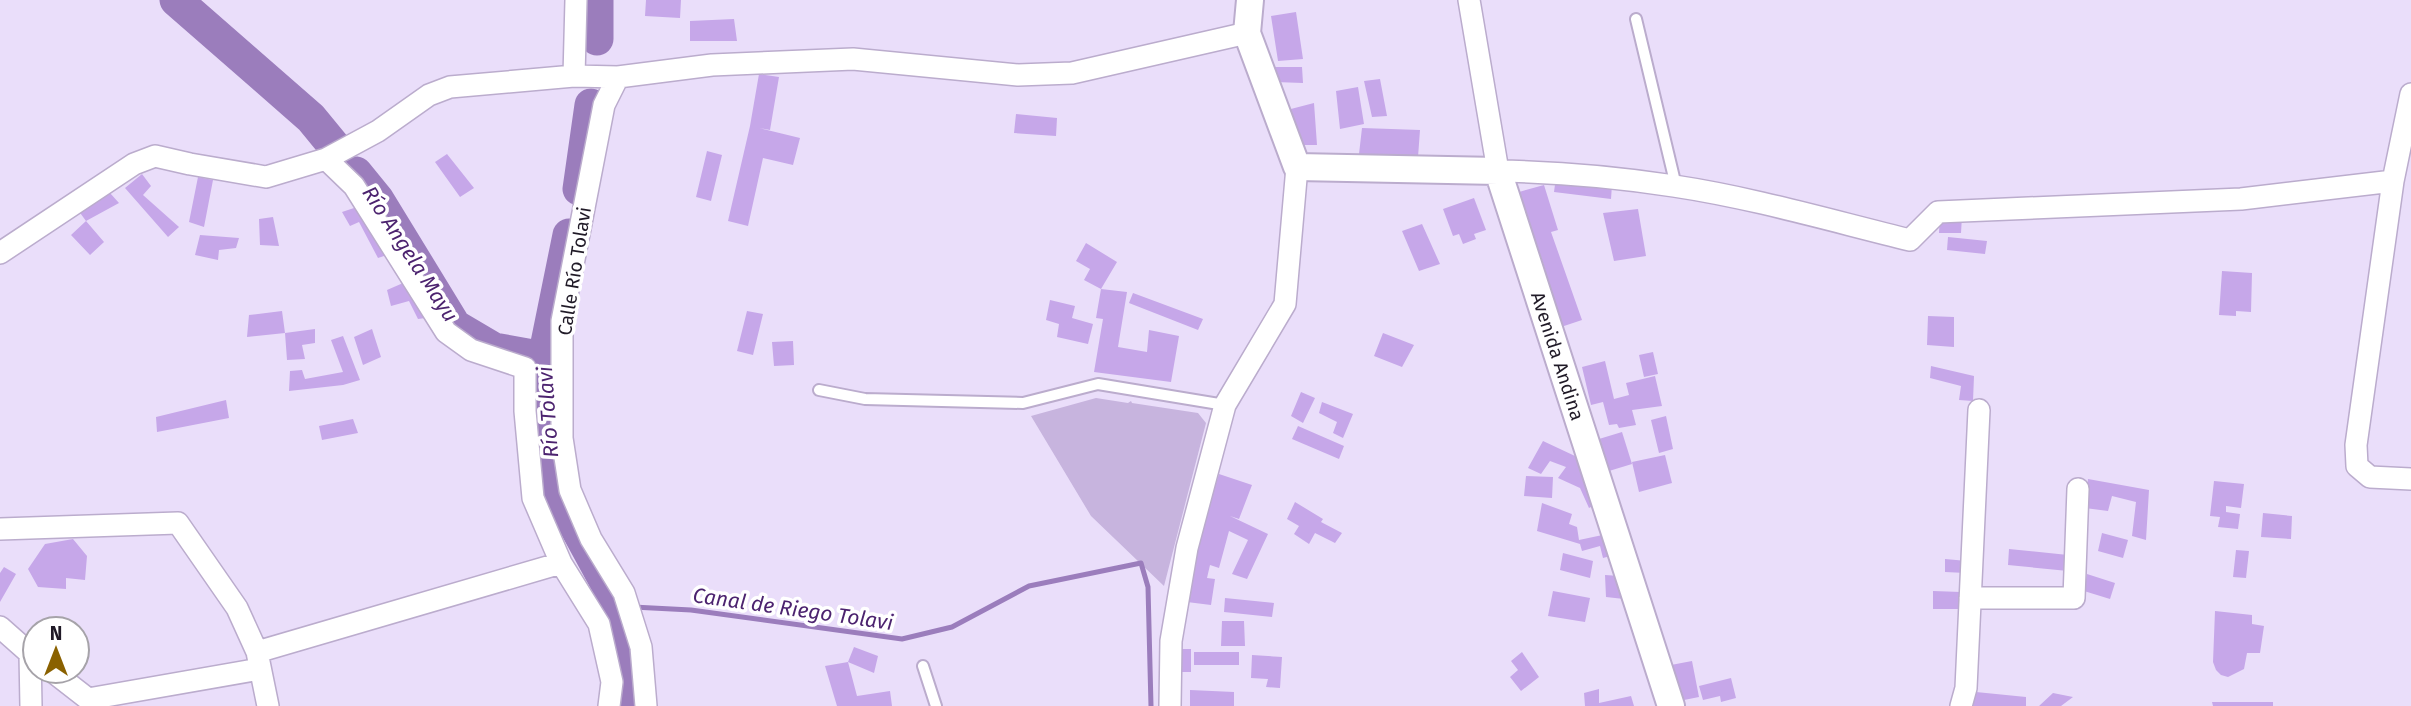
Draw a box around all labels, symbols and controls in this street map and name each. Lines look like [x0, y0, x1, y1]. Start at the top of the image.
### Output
water label: Río Angela Mayu [356, 181, 464, 327]
street label: Calle Río Tolavi [553, 205, 596, 337]
street label: Avenida Andina [1526, 289, 1589, 423]
water label: Río Tolavi [532, 365, 564, 459]
water label: Canal de Riego Tolavi [691, 582, 895, 636]
north arrow [21, 615, 91, 685]
text: N [50, 622, 62, 645]

